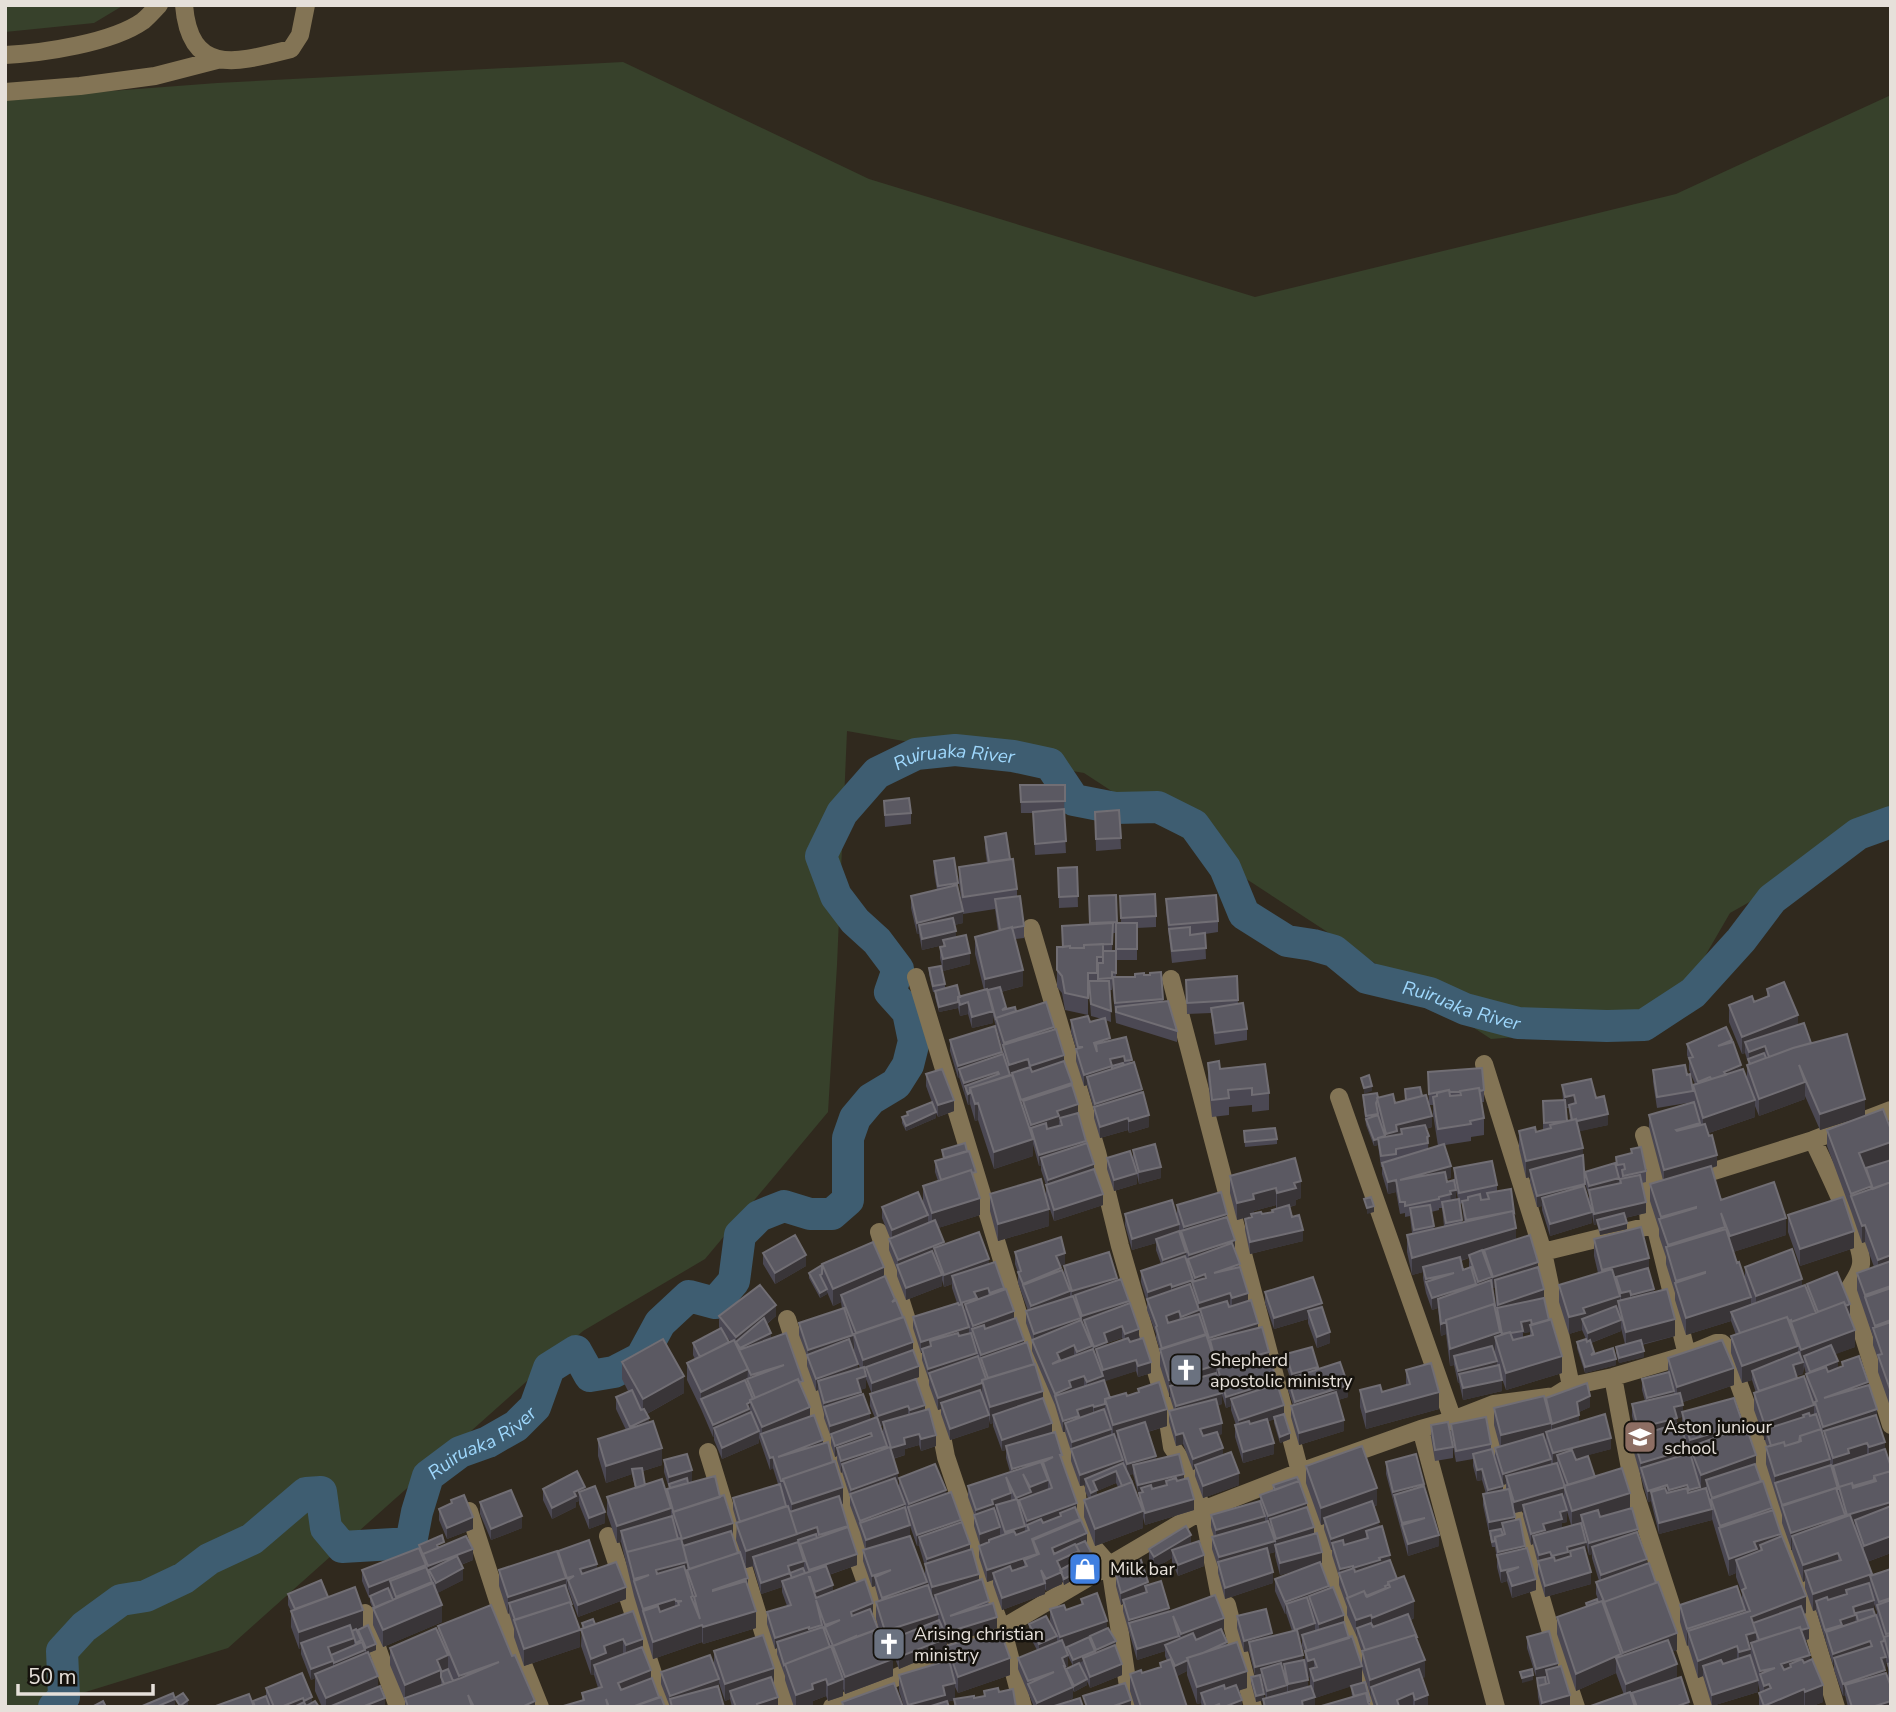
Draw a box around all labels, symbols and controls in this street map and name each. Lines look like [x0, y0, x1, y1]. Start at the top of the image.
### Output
water label: Ruiruaka River [889, 738, 1017, 777]
water label: Ruiruaka River [1400, 975, 1524, 1037]
place label: Shepherd apostolic ministry [1210, 1348, 1353, 1393]
church icon: Shepherd apostolic ministry [1167, 1351, 1205, 1389]
water label: Ruiruaka River [422, 1400, 543, 1486]
place label: Aston juniour school [1664, 1415, 1772, 1460]
school or university icon: Aston juniour school [1621, 1418, 1659, 1456]
shop icon: Milk bar [1066, 1550, 1104, 1588]
place label: Milk bar [1110, 1557, 1176, 1581]
place label: Arising christian ministry [914, 1622, 1044, 1667]
church icon: Arising christian ministry [870, 1625, 908, 1663]
scale bar [18, 1652, 152, 1696]
text: 50 m [28, 1663, 77, 1691]

